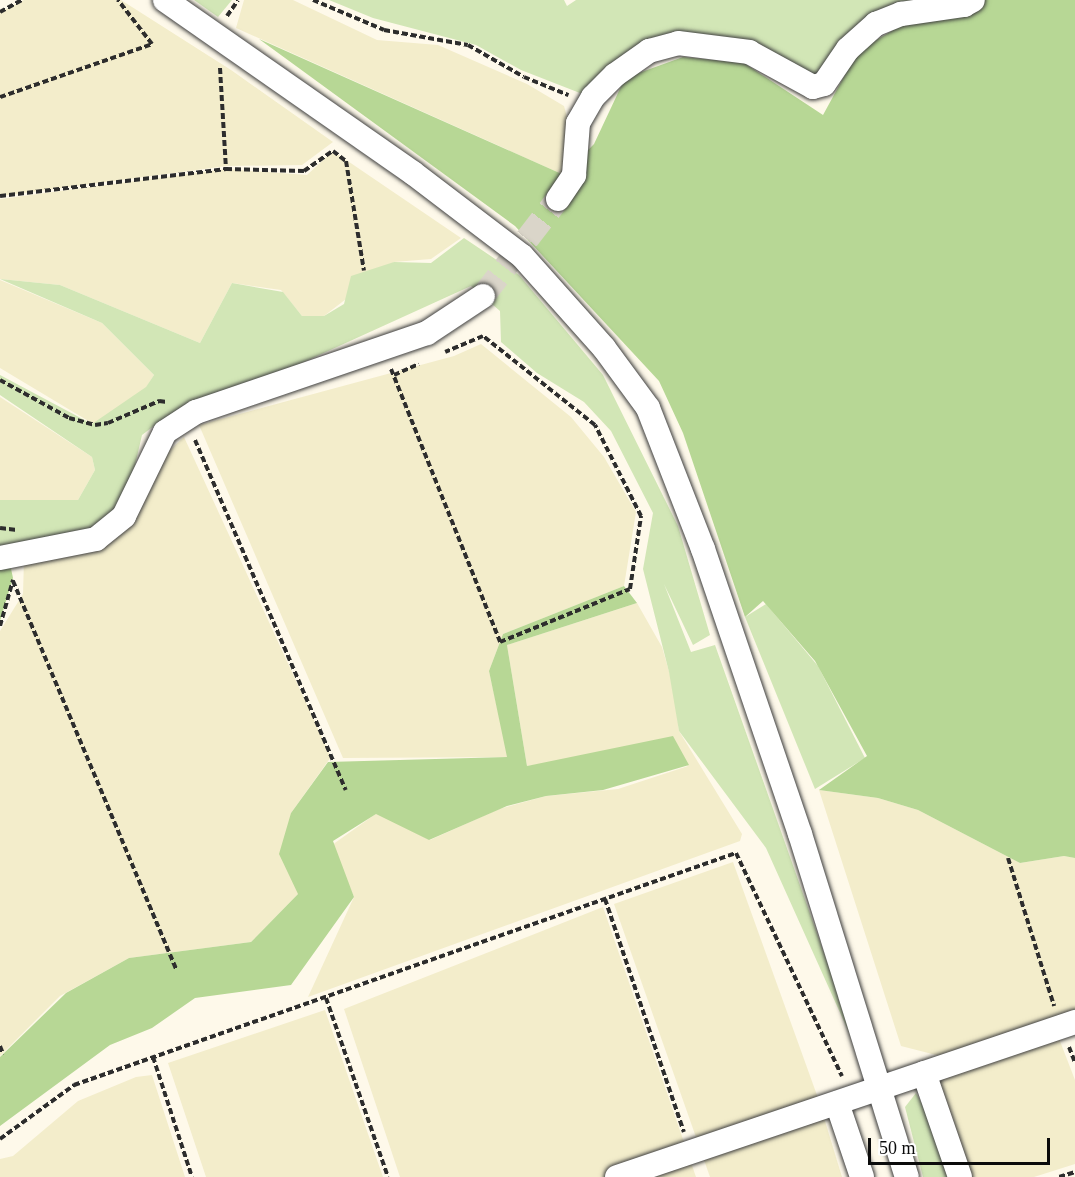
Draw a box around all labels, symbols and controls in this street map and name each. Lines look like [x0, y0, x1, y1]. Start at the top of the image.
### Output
scale bar [871, 1126, 1052, 1164]
text: 50 m [879, 1138, 916, 1158]

